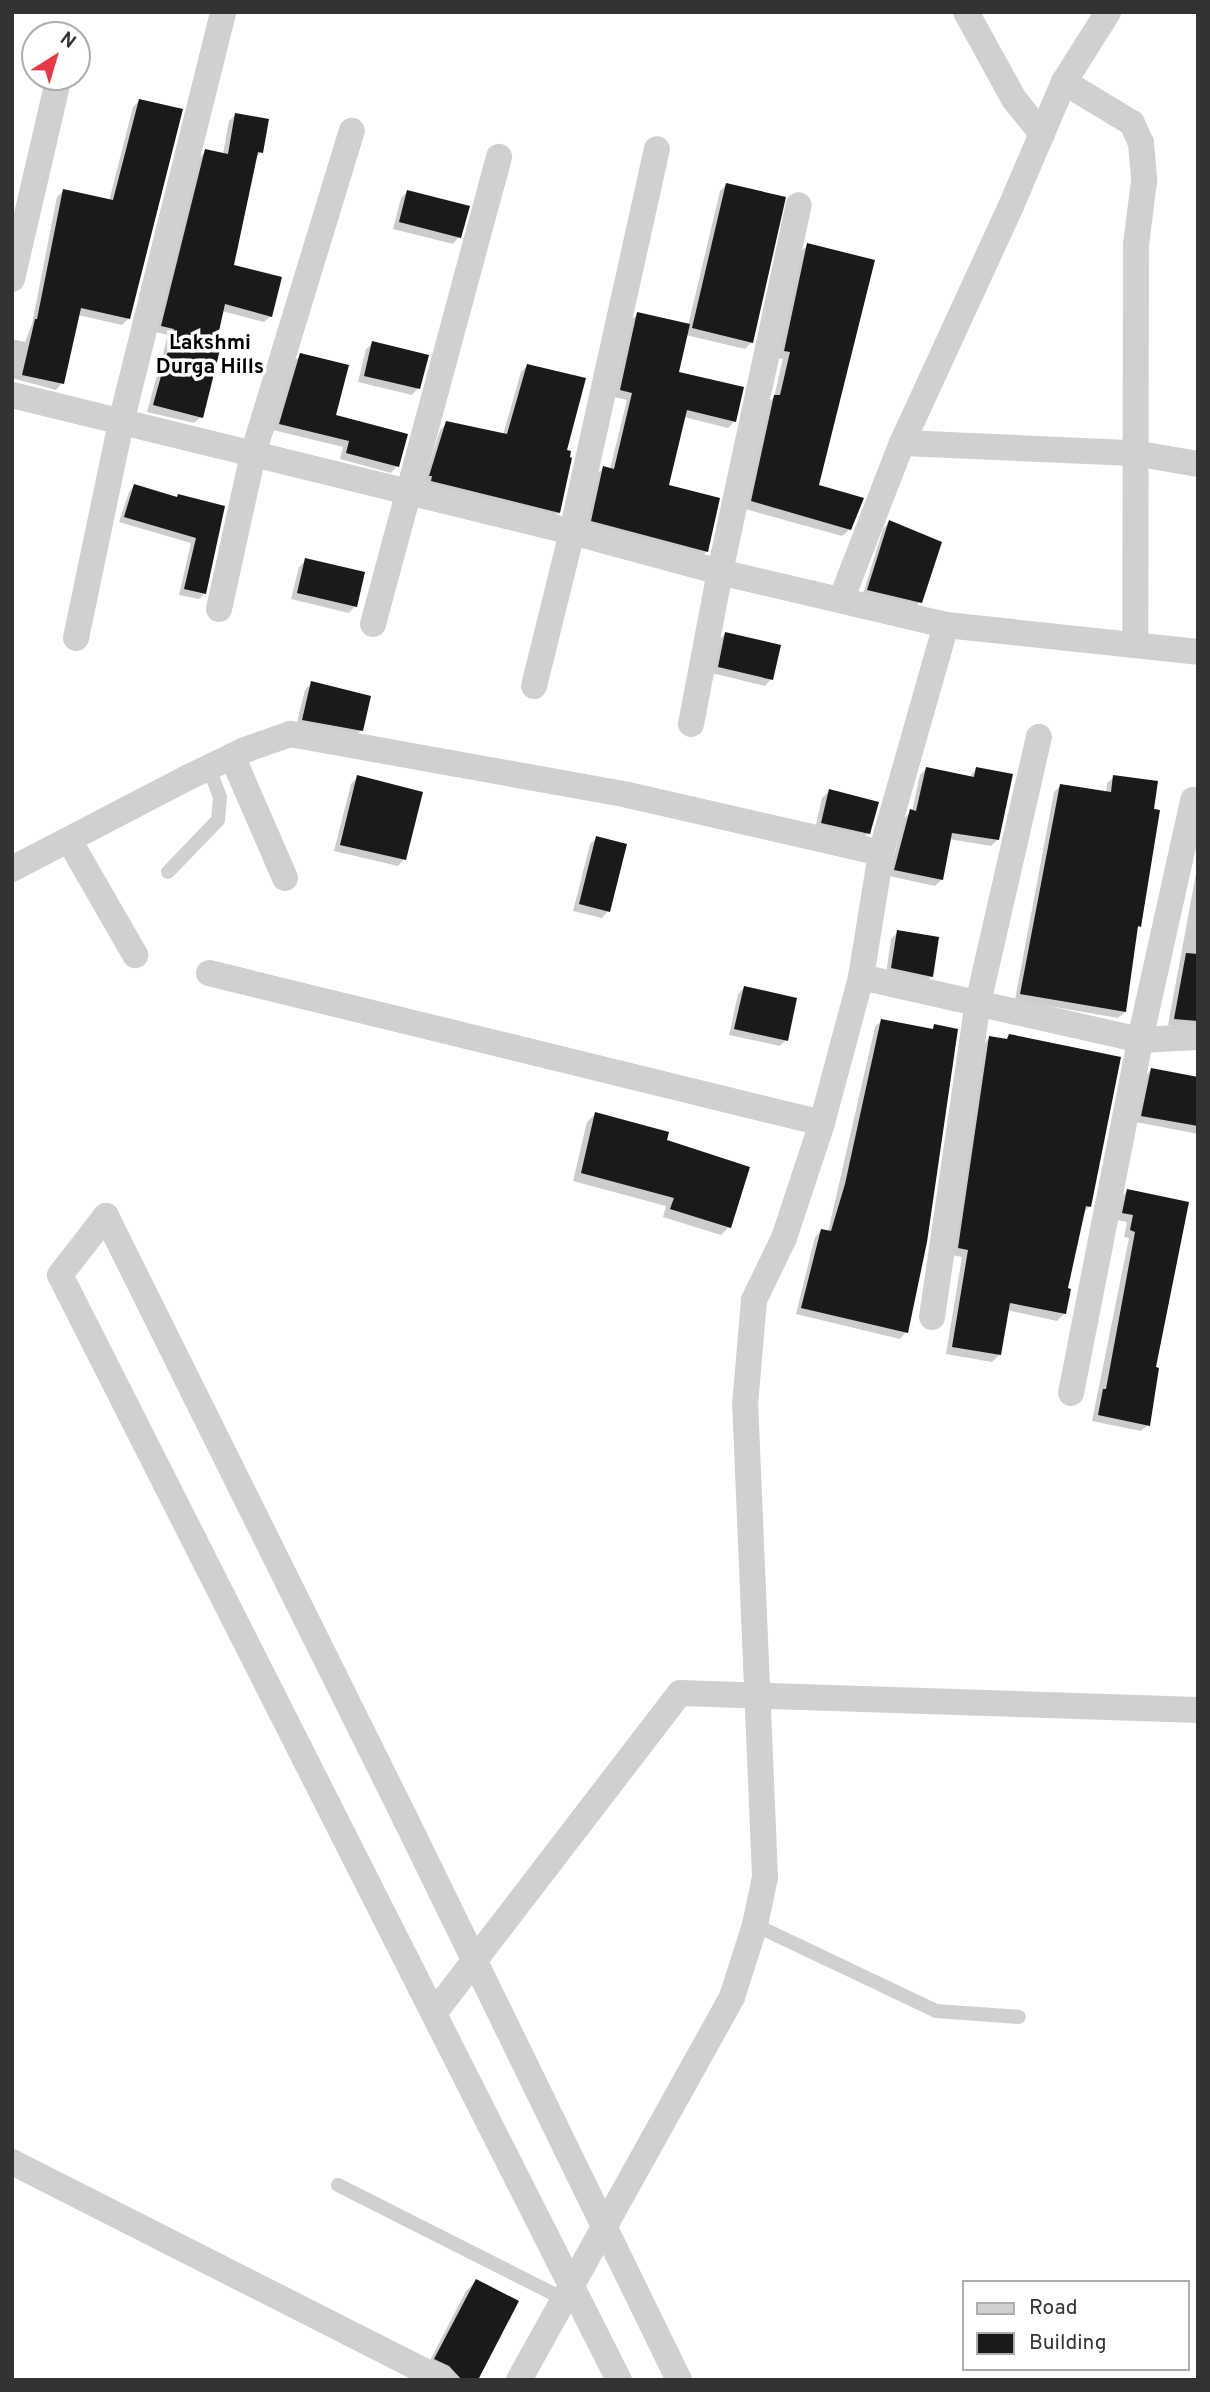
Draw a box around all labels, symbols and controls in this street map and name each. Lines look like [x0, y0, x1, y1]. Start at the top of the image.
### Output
north arrow [21, 21, 91, 91]
text: N [55, 27, 80, 55]
district label: Lakshmi Durga Hills [156, 331, 264, 381]
legend [962, 2280, 1189, 2371]
text: Road [1029, 2295, 1078, 2322]
text: Building [1029, 2330, 1107, 2357]

